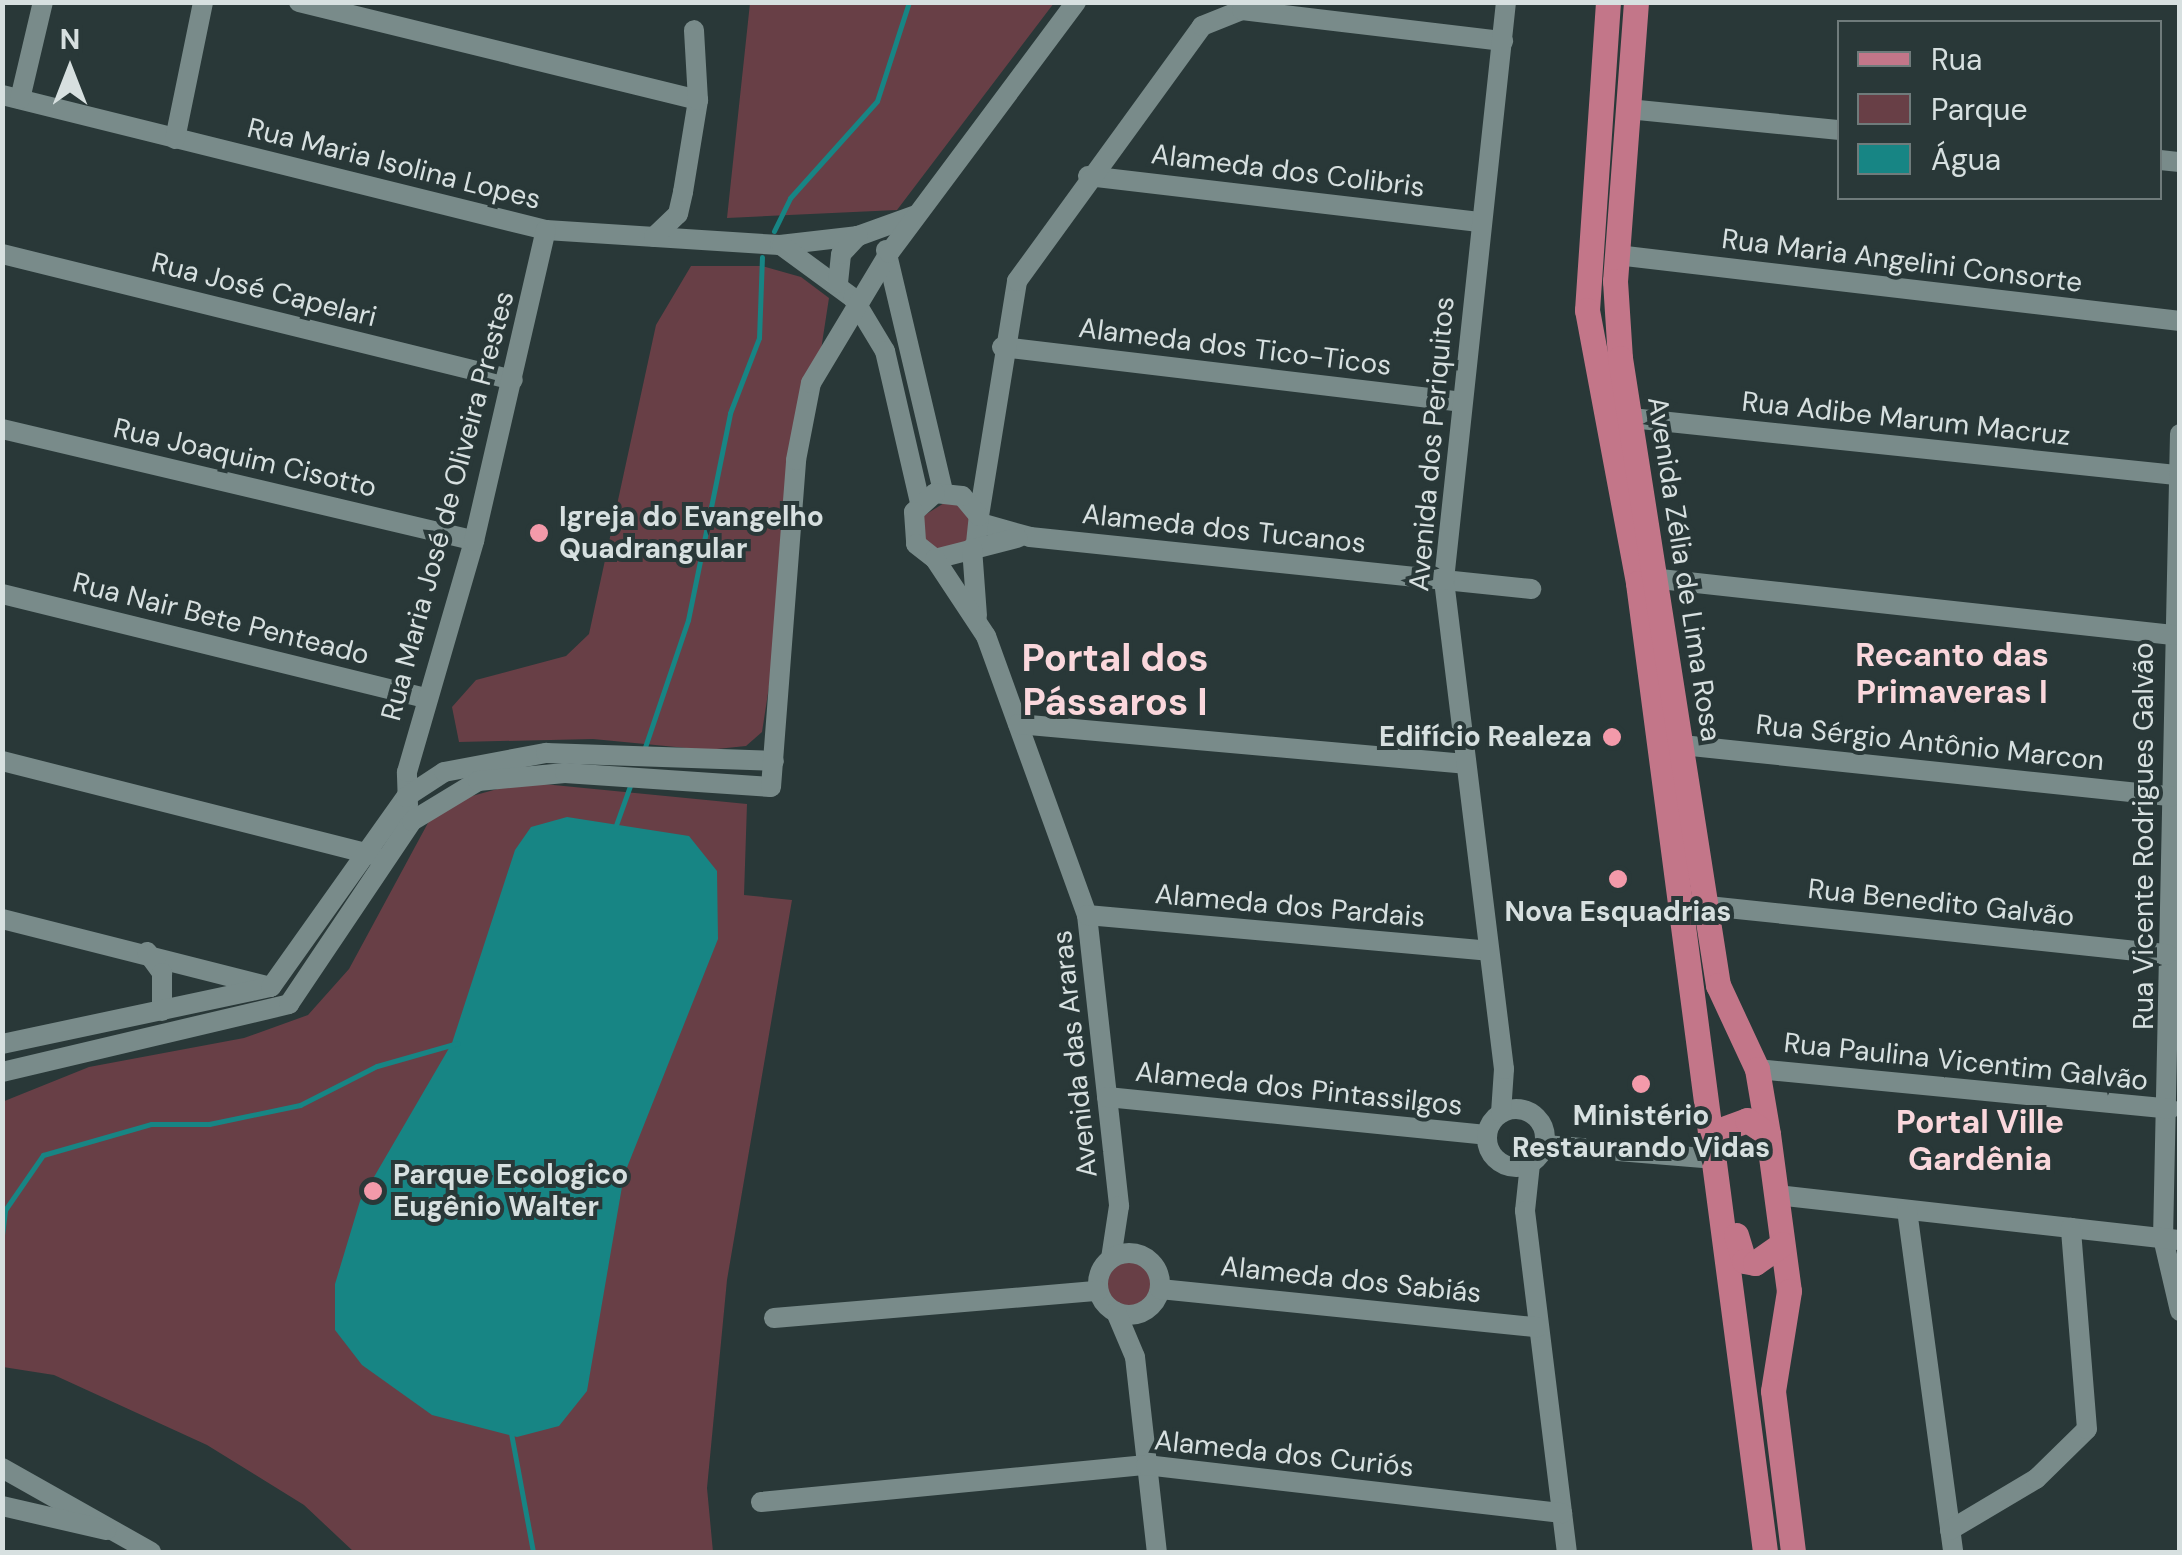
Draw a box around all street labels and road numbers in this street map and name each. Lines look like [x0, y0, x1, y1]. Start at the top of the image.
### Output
street label: Rua Maria Isolina Lopes [244, 111, 544, 217]
street label: Alameda dos Colibris [1149, 138, 1427, 204]
street label: Rua Maria Angelini Consorte [1720, 222, 2084, 300]
street label: Rua José Capelari [148, 246, 380, 334]
street label: Rua Maria José de Oliveira Prestes [374, 288, 522, 724]
street label: Avenida dos Periquitos [1402, 295, 1462, 593]
street label: Alameda dos Tico-Ticos [1077, 311, 1393, 383]
street label: Rua Adibe Marum Macruz [1740, 385, 2072, 453]
street label: Avenida Zélia de Lima Rosa [1640, 394, 1728, 744]
street label: Rua Joaquim Cisotto [110, 411, 380, 505]
street label: Alameda dos Tucanos [1080, 497, 1368, 561]
street label: Rua Nair Bete Penteado [69, 566, 373, 672]
street label: Rua Vicente Rodrigues Galvão [2127, 642, 2161, 1030]
street label: Rua Sérgio Antônio Marcon [1754, 708, 2106, 778]
street label: Rua Benedito Galvão [1806, 872, 2076, 934]
street label: Alameda dos Pardais [1154, 877, 1426, 935]
street label: Avenida das Araras [1045, 929, 1105, 1179]
street label: Rua Paulina Vicentim Galvão [1782, 1026, 2150, 1098]
street label: Alameda dos Pintassilgos [1134, 1055, 1464, 1123]
street label: Alameda dos Sabiás [1219, 1250, 1483, 1310]
street label: Alameda dos Curiós [1153, 1424, 1415, 1484]

